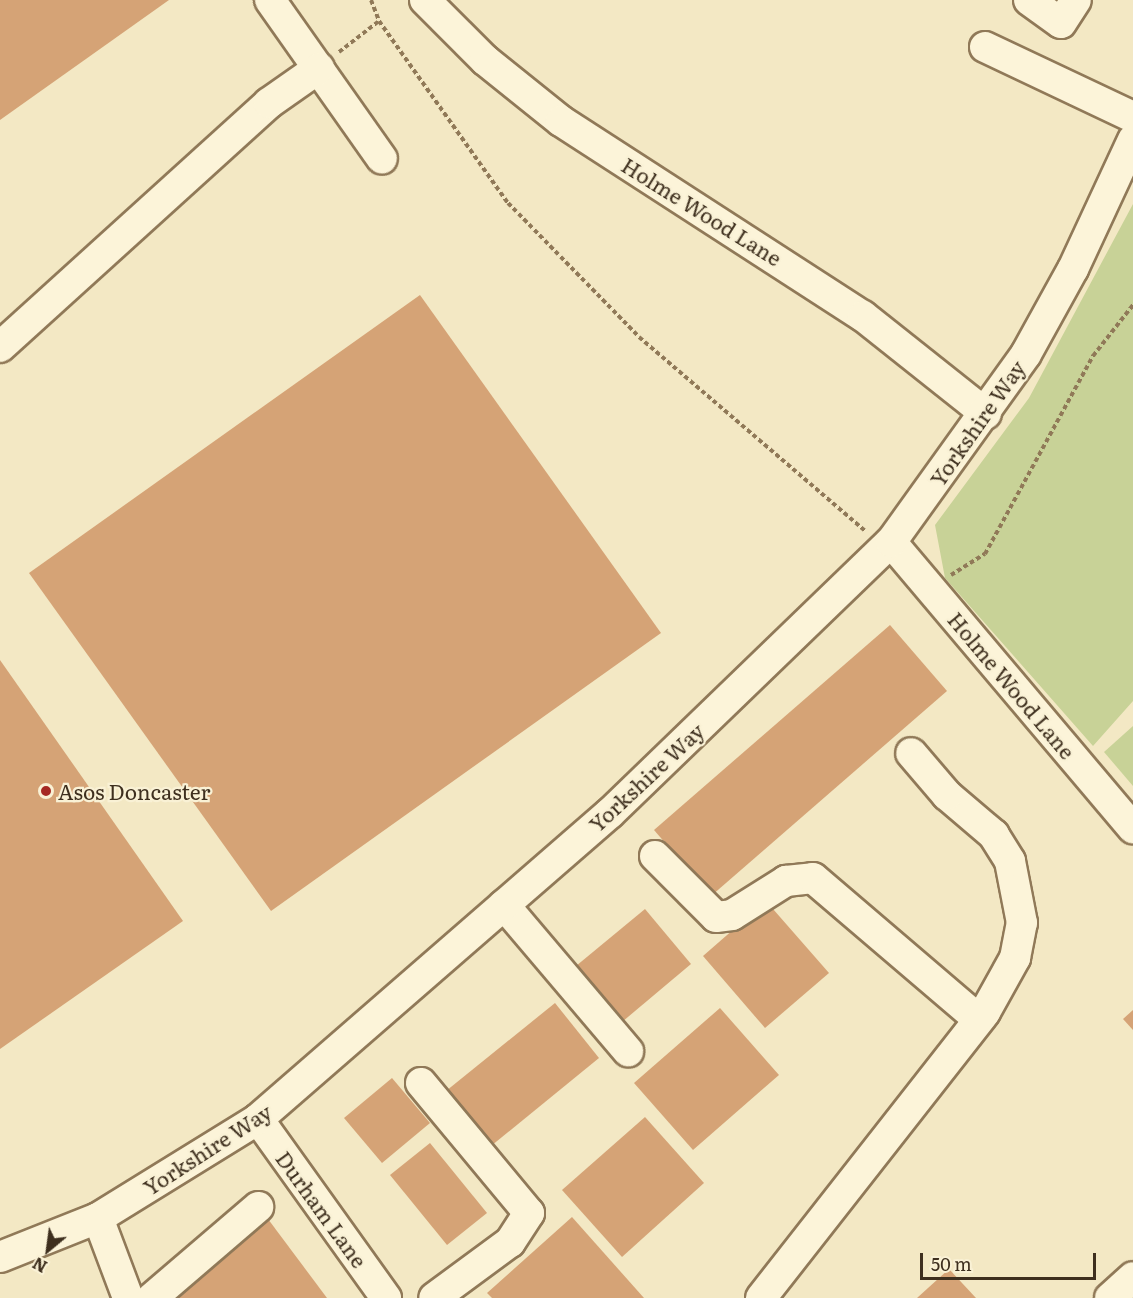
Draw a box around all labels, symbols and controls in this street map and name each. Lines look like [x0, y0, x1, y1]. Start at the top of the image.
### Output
street label: Holme Wood Lane [617, 152, 787, 270]
street label: Yorkshire Way [924, 355, 1030, 491]
street label: Holme Wood Lane [943, 607, 1081, 763]
street label: Yorkshire Way [583, 717, 709, 837]
place label: Asos Doncaster [58, 778, 210, 804]
marker: Asos Doncaster [39, 784, 53, 798]
street label: Yorkshire Way [138, 1098, 276, 1200]
street label: Durham Lane [271, 1146, 373, 1272]
north arrow [18, 1220, 78, 1280]
scale bar [923, 1241, 1098, 1279]
text: 50 m [931, 1250, 972, 1277]
text: N [28, 1252, 51, 1279]

